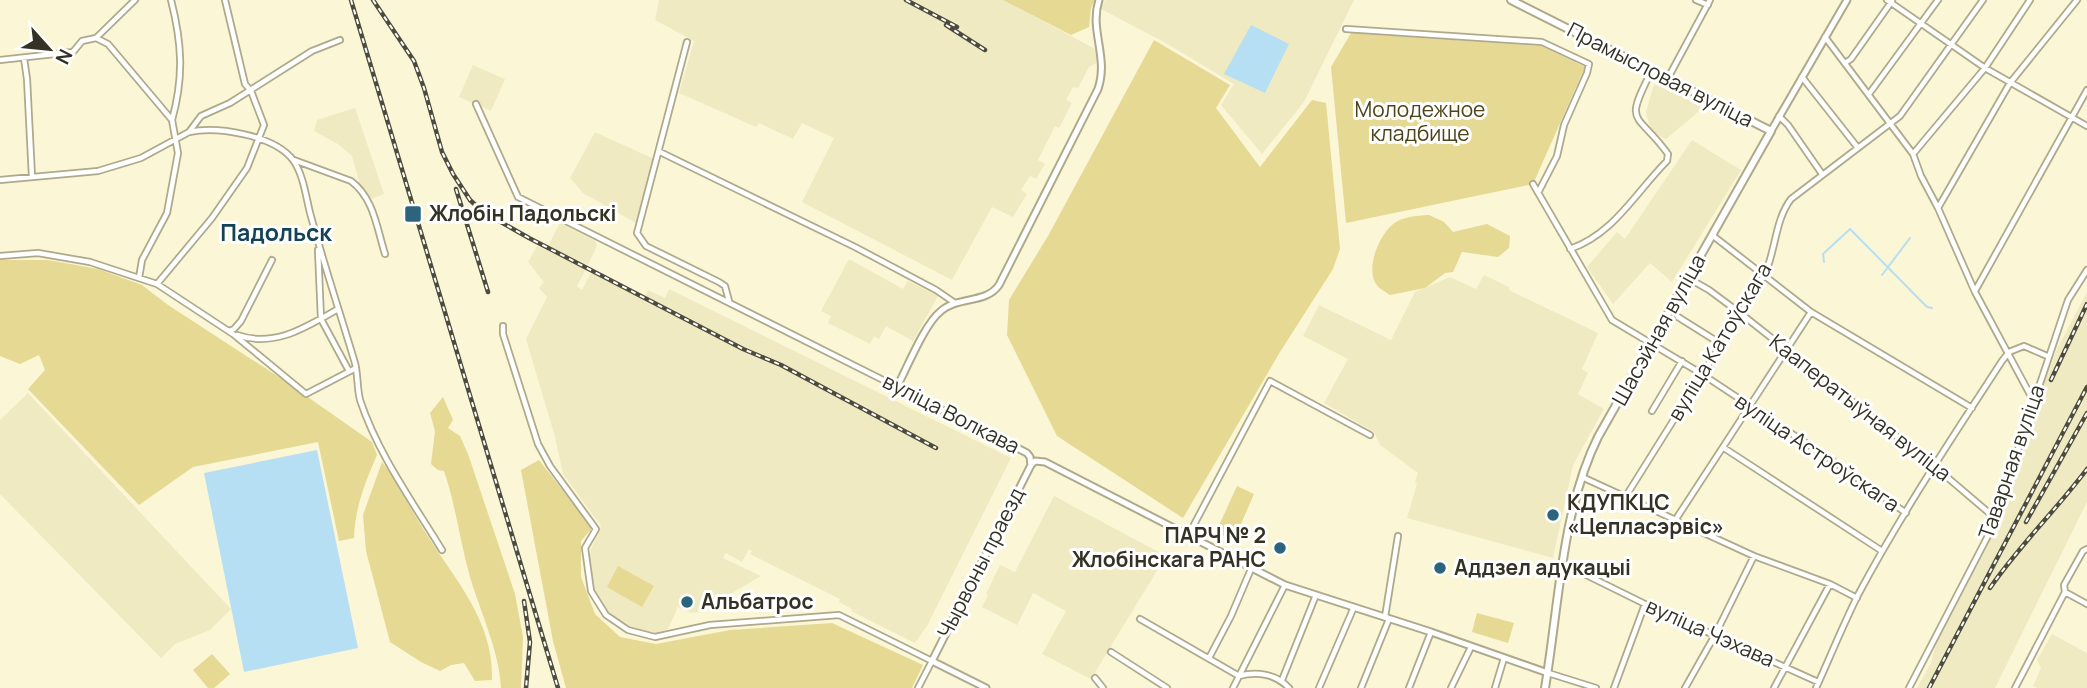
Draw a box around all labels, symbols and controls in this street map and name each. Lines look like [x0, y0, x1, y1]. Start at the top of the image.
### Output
north arrow [14, 14, 84, 84]
street label: Прамысловая вуліца [1563, 15, 1758, 133]
text: N [49, 45, 79, 69]
park label: Молодежное кладбище [1355, 95, 1485, 147]
place label: Жлобін Падольскі [429, 199, 616, 227]
marker: Жлобін Падольскі [403, 204, 423, 224]
district label: Падольск [220, 216, 332, 248]
street label: Шасэйная вуліца [1605, 249, 1711, 410]
street label: вуліца Катоўскага [1661, 257, 1777, 426]
street label: Кааператыўная вуліца [1764, 327, 1957, 487]
street label: вуліца Волкава [878, 367, 1025, 460]
street label: Таварная вуліца [1972, 381, 2051, 543]
street label: вуліца Астроўскага [1730, 387, 1905, 518]
street label: Чырвоны праезд [930, 482, 1030, 643]
place label: КДУПКЦС «Цепласэрвіс» [1567, 488, 1724, 540]
marker: КДУПКЦС «Цепласэрвіс» [1545, 507, 1561, 523]
place label: ПАРЧ № 2 Жлобінскага РАНС [1072, 521, 1266, 573]
marker: ПАРЧ № 2 Жлобінскага РАНС [1272, 540, 1288, 556]
place label: Аддзел адукацыі [1454, 553, 1631, 581]
marker: Аддзел адукацыі [1432, 560, 1448, 576]
place label: Альбатрос [701, 587, 814, 615]
street label: вуліца Чэхава [1642, 591, 1779, 673]
marker: Альбатрос [679, 594, 695, 610]

